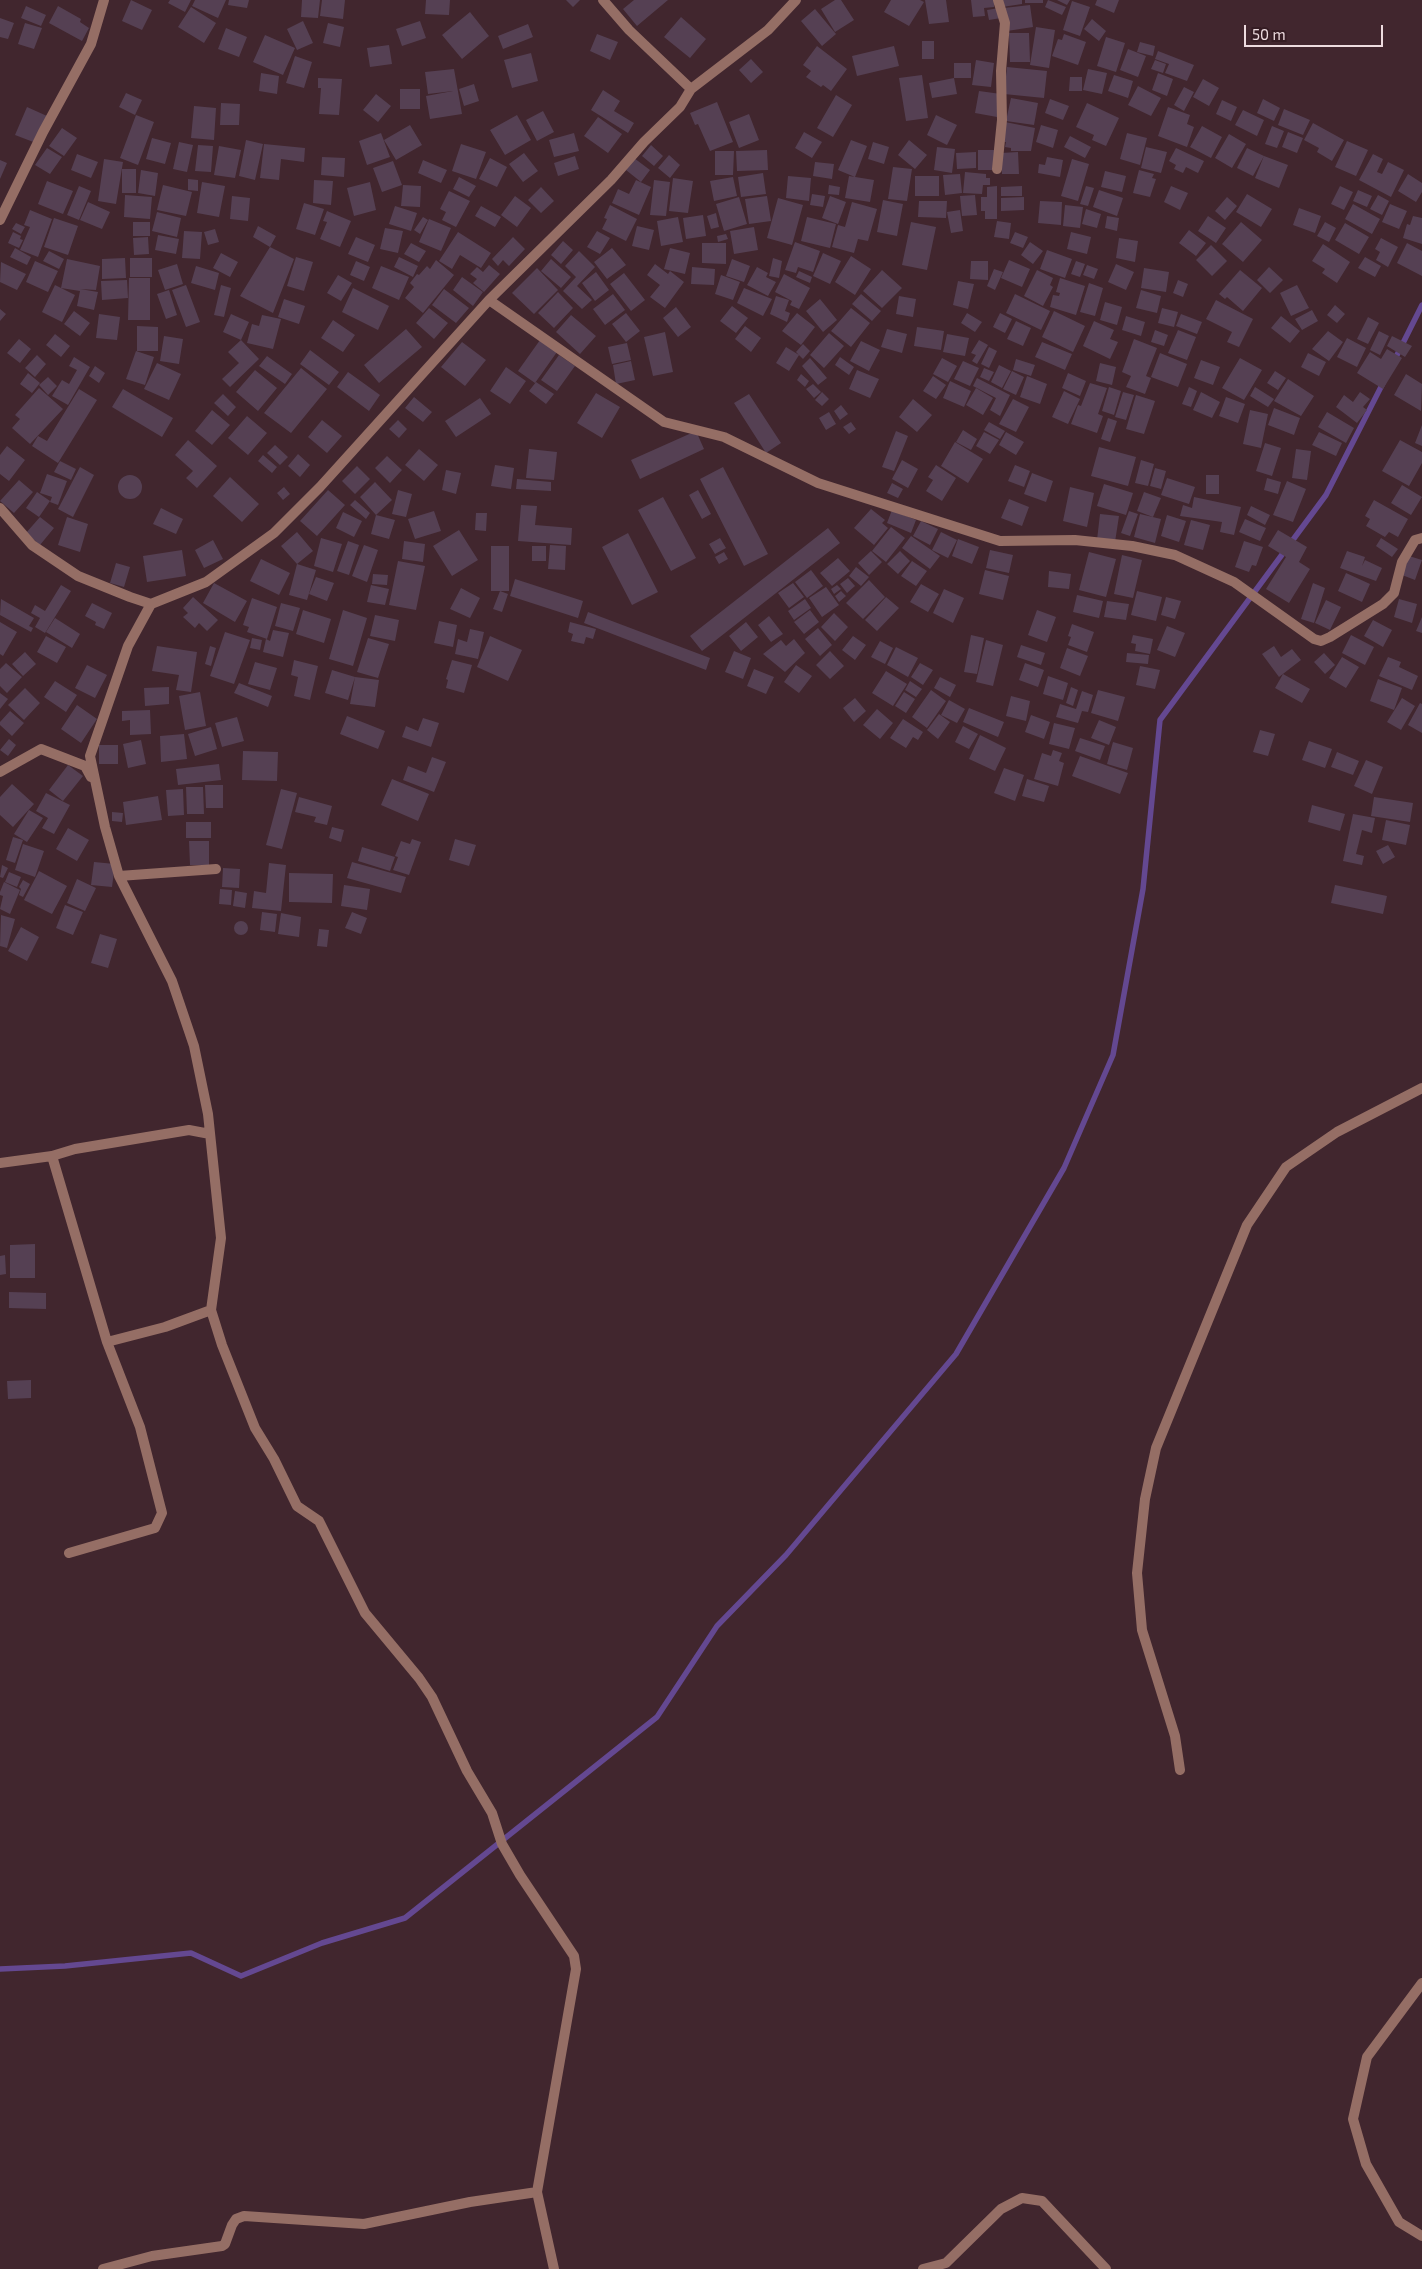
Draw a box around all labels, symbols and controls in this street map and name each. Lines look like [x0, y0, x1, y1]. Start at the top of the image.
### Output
scale bar [1247, 15, 1386, 47]
text: 50 m [1252, 25, 1286, 43]

